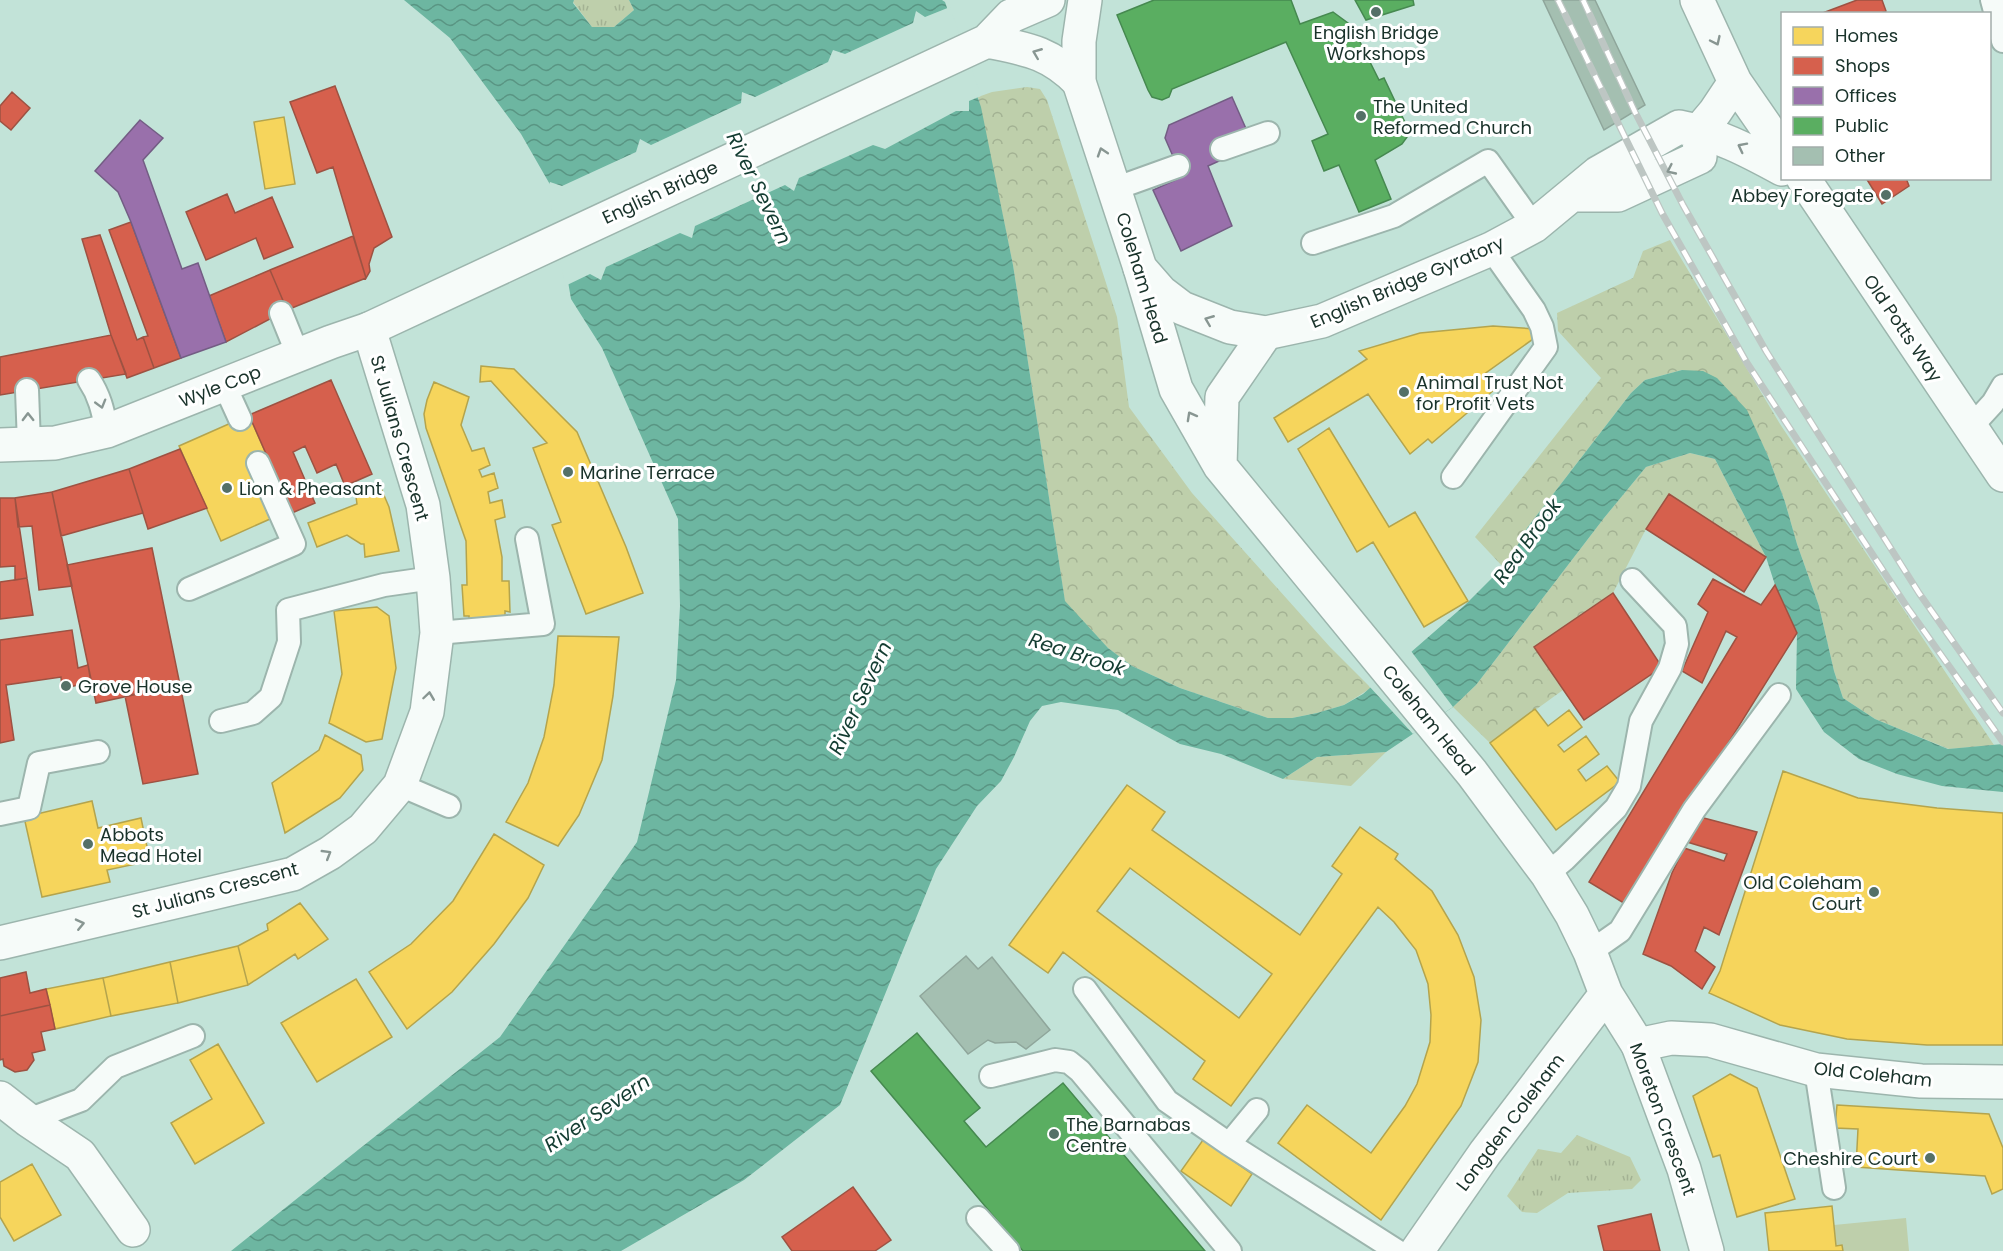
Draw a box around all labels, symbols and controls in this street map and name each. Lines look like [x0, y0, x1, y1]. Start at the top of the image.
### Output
marker: English Bridge Workshops [1369, 5, 1383, 19]
legend [1781, 12, 1991, 180]
place label: English Bridge Workshops [1313, 20, 1439, 66]
text: Homes [1835, 23, 1898, 48]
one-way arrow [1709, 34, 1721, 45]
one-way arrow [1032, 48, 1043, 60]
text: Shops [1835, 53, 1890, 78]
text: Offices [1835, 83, 1897, 108]
place label: The United Reformed Church [1373, 94, 1532, 140]
marker: The United Reformed Church [1354, 109, 1368, 123]
text: Public [1835, 113, 1889, 138]
water label: River Severn [720, 127, 798, 249]
one-way arrow [1737, 143, 1748, 155]
text: Other [1835, 143, 1885, 168]
one-way arrow [1097, 147, 1109, 158]
street label: English Bridge [598, 154, 722, 230]
one-way arrow [1666, 163, 1677, 175]
place label: Abbey Foregate [1731, 183, 1874, 208]
marker: Abbey Foregate [1879, 188, 1893, 202]
street label: Coleham Head [1110, 209, 1174, 347]
street label: English Bridge Gyratory [1306, 230, 1508, 334]
street label: Old Potts Way [1858, 269, 1948, 387]
one-way arrow [1205, 314, 1215, 327]
street label: St Julians Crescent [364, 352, 436, 524]
street label: Wyle Cop [176, 359, 264, 413]
place label: Animal Trust Not for Profit Vets [1416, 370, 1563, 416]
marker: Animal Trust Not for Profit Vets [1397, 385, 1411, 399]
one-way arrow [94, 398, 106, 409]
one-way arrow [1187, 411, 1198, 422]
one-way arrow [22, 413, 34, 422]
place label: Marine Terrace [580, 460, 715, 485]
marker: Marine Terrace [561, 465, 575, 479]
place label: Lion & Pheasant [239, 476, 382, 501]
marker: Lion & Pheasant [220, 481, 234, 495]
water label: Rea Brook [1486, 491, 1569, 590]
water label: Rea Brook [1025, 625, 1130, 683]
water label: River Severn [822, 637, 898, 759]
street label: Coleham Head [1376, 659, 1482, 781]
place label: Grove House [78, 674, 192, 699]
marker: Grove House [59, 679, 73, 693]
one-way arrow [422, 691, 434, 701]
place label: Abbots Mead Hotel [100, 822, 202, 868]
marker: Abbots Mead Hotel [81, 837, 95, 851]
one-way arrow [321, 850, 331, 862]
street label: St Julians Crescent [129, 856, 301, 924]
place label: Old Coleham Court [1743, 870, 1862, 916]
marker: Old Coleham Court [1867, 885, 1881, 899]
one-way arrow [75, 919, 85, 932]
street label: Moreton Crescent [1624, 1039, 1702, 1199]
street label: Longden Coleham [1450, 1048, 1570, 1196]
street label: Old Coleham [1813, 1055, 1933, 1093]
water label: River Severn [539, 1067, 655, 1159]
place label: The Barnabas Centre [1066, 1112, 1191, 1158]
marker: The Barnabas Centre [1047, 1127, 1061, 1141]
place label: Cheshire Court [1783, 1146, 1918, 1171]
marker: Cheshire Court [1923, 1151, 1937, 1165]

